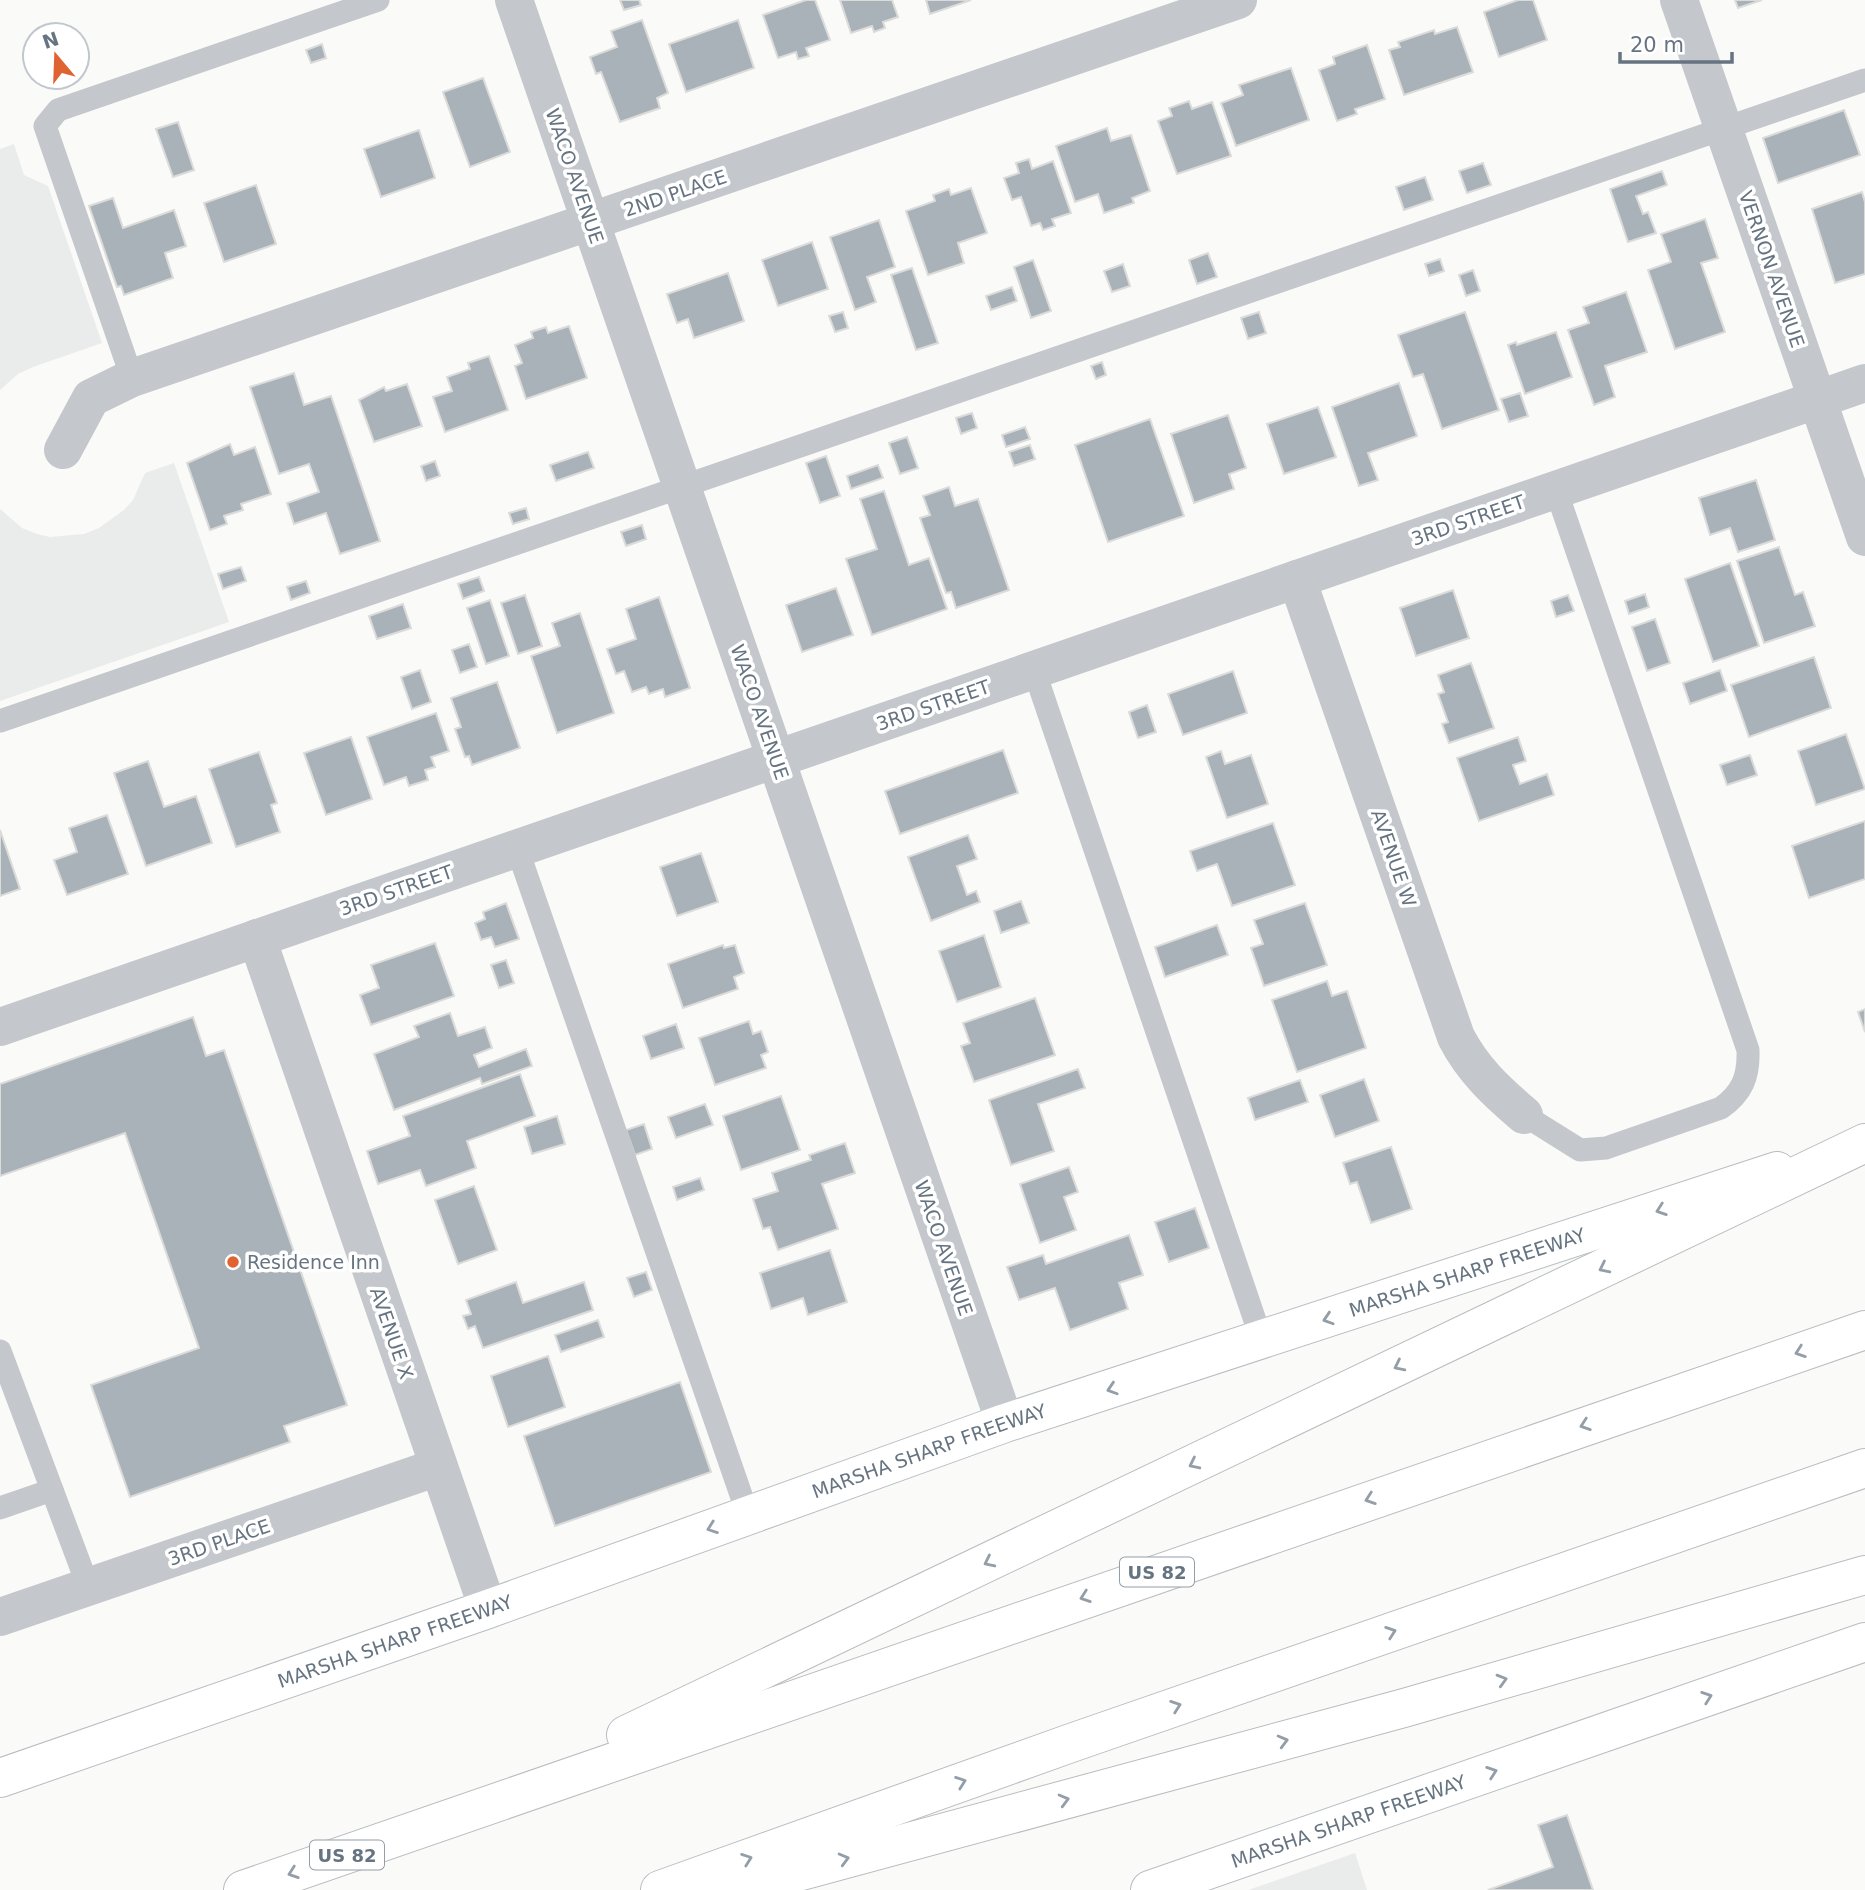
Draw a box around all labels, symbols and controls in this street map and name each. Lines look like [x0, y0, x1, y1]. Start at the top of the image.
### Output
north arrow [21, 21, 91, 91]
scale bar [1620, 21, 1732, 65]
text: N [39, 27, 62, 53]
text: 20 m [1630, 33, 1684, 57]
street label: WACO AVENUE [542, 105, 608, 247]
street label: 2ND PLACE [621, 165, 729, 221]
street label: VERNON AVENUE [1735, 188, 1809, 350]
street label: 3RD STREET [1408, 490, 1528, 550]
street label: WACO AVENUE [727, 641, 793, 783]
street label: 3RD STREET [873, 675, 993, 735]
street label: AVENUE W [1367, 806, 1421, 910]
street label: 3RD STREET [336, 860, 456, 920]
street label: WACO AVENUE [911, 1177, 977, 1319]
one-way arrow [1655, 1202, 1668, 1216]
street label: MARSHA SHARP FREEWAY [1346, 1223, 1588, 1321]
place label: Residence Inn [247, 1251, 380, 1273]
marker: Residence Inn [225, 1254, 241, 1270]
one-way arrow [1599, 1259, 1612, 1273]
street label: AVENUE X [366, 1284, 418, 1382]
one-way arrow [1323, 1311, 1335, 1325]
one-way arrow [1795, 1344, 1807, 1358]
one-way arrow [1394, 1357, 1406, 1371]
one-way arrow [1106, 1381, 1119, 1395]
street label: MARSHA SHARP FREEWAY [809, 1399, 1049, 1503]
one-way arrow [1580, 1417, 1592, 1431]
one-way arrow [1189, 1455, 1201, 1469]
one-way arrow [1364, 1491, 1376, 1505]
street label: 3RD PLACE [165, 1514, 273, 1570]
one-way arrow [706, 1520, 718, 1534]
one-way arrow [984, 1554, 996, 1568]
road number: US 82 [1120, 1558, 1194, 1587]
one-way arrow [1080, 1589, 1092, 1603]
street label: MARSHA SHARP FREEWAY [275, 1590, 516, 1692]
one-way arrow [1384, 1626, 1397, 1640]
one-way arrow [1496, 1673, 1508, 1688]
one-way arrow [1701, 1691, 1713, 1705]
one-way arrow [1169, 1700, 1182, 1714]
one-way arrow [1277, 1735, 1289, 1749]
one-way arrow [1486, 1766, 1498, 1780]
street label: MARSHA SHARP FREEWAY [1228, 1770, 1469, 1872]
one-way arrow [955, 1776, 967, 1790]
one-way arrow [1058, 1794, 1070, 1808]
road number: US 82 [310, 1840, 384, 1870]
one-way arrow [741, 1853, 753, 1867]
one-way arrow [838, 1853, 850, 1868]
one-way arrow [288, 1865, 300, 1879]

